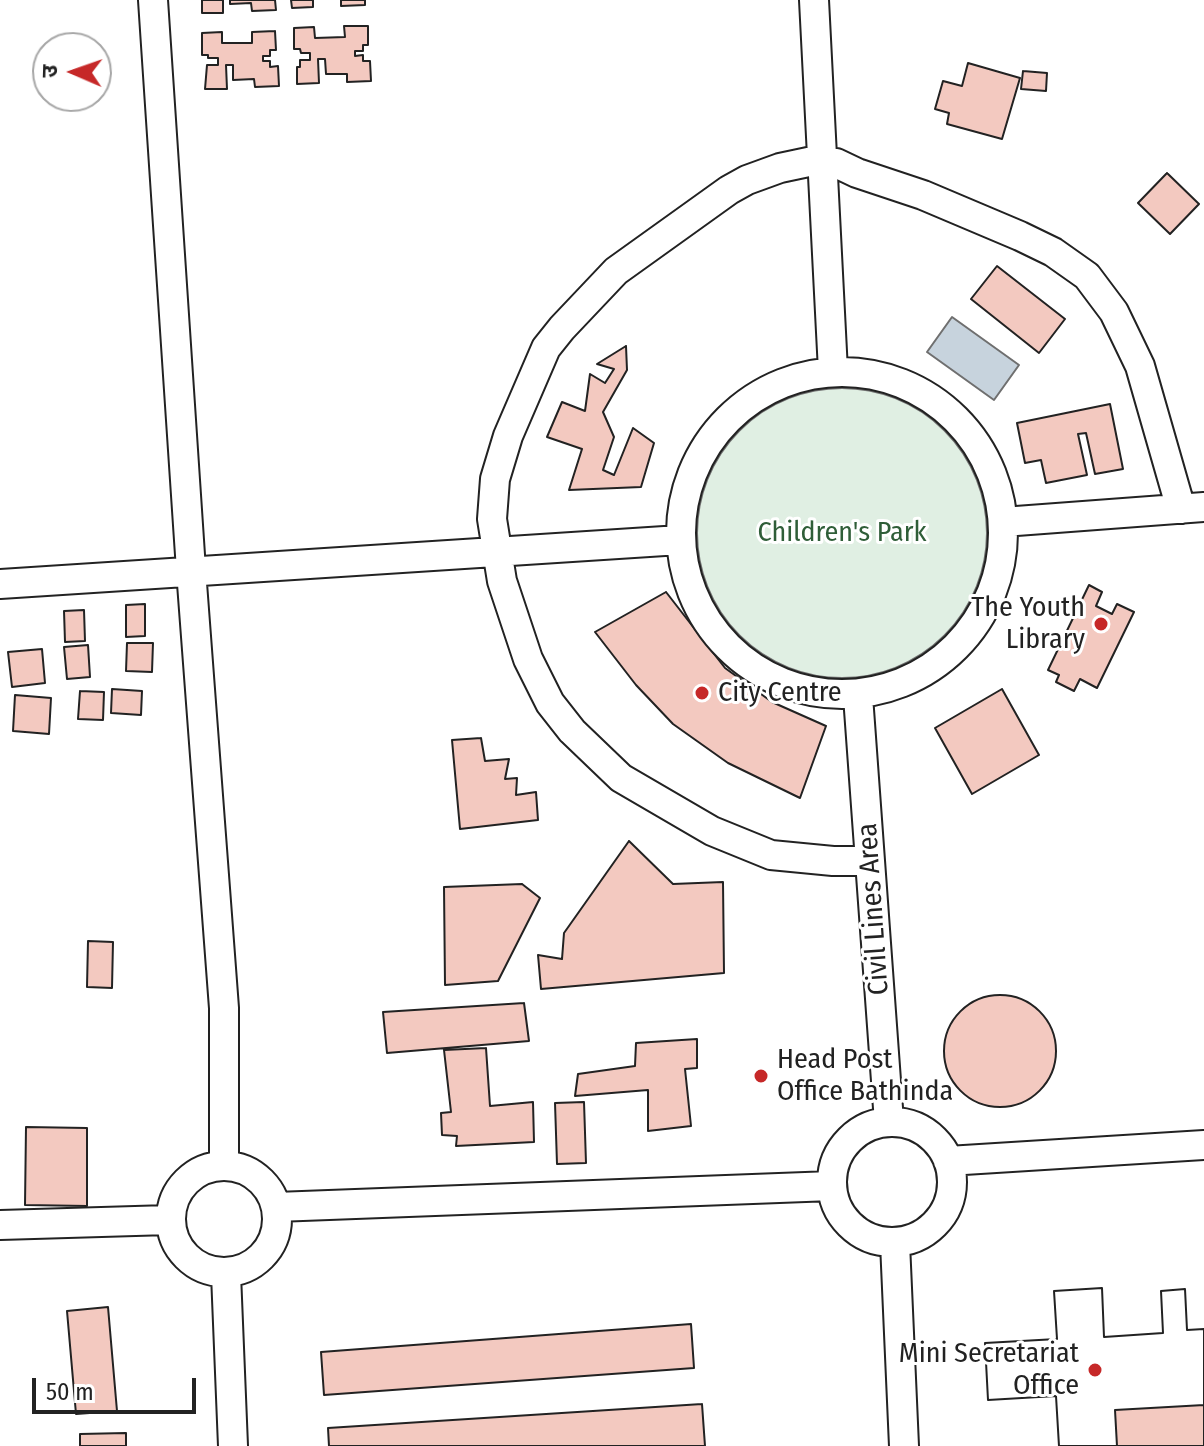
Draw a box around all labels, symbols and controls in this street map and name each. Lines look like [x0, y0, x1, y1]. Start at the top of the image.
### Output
north arrow [32, 32, 112, 112]
text: उ [36, 64, 63, 78]
park label: Children's Park [758, 516, 926, 550]
place label: The Youth Library [971, 591, 1085, 657]
marker: The Youth Library [1092, 615, 1110, 633]
place label: City Centre [718, 676, 842, 710]
marker: City Centre [693, 684, 711, 702]
street label: Civil Lines Area [851, 822, 897, 996]
place label: Head Post Office Bathinda [777, 1043, 953, 1109]
marker: Head Post Office Bathinda [752, 1067, 770, 1085]
place label: Mini Secretariat Office [899, 1337, 1079, 1403]
marker: Mini Secretariat Office [1086, 1361, 1104, 1379]
scale bar [36, 1362, 200, 1412]
text: 50 m [46, 1378, 94, 1406]

